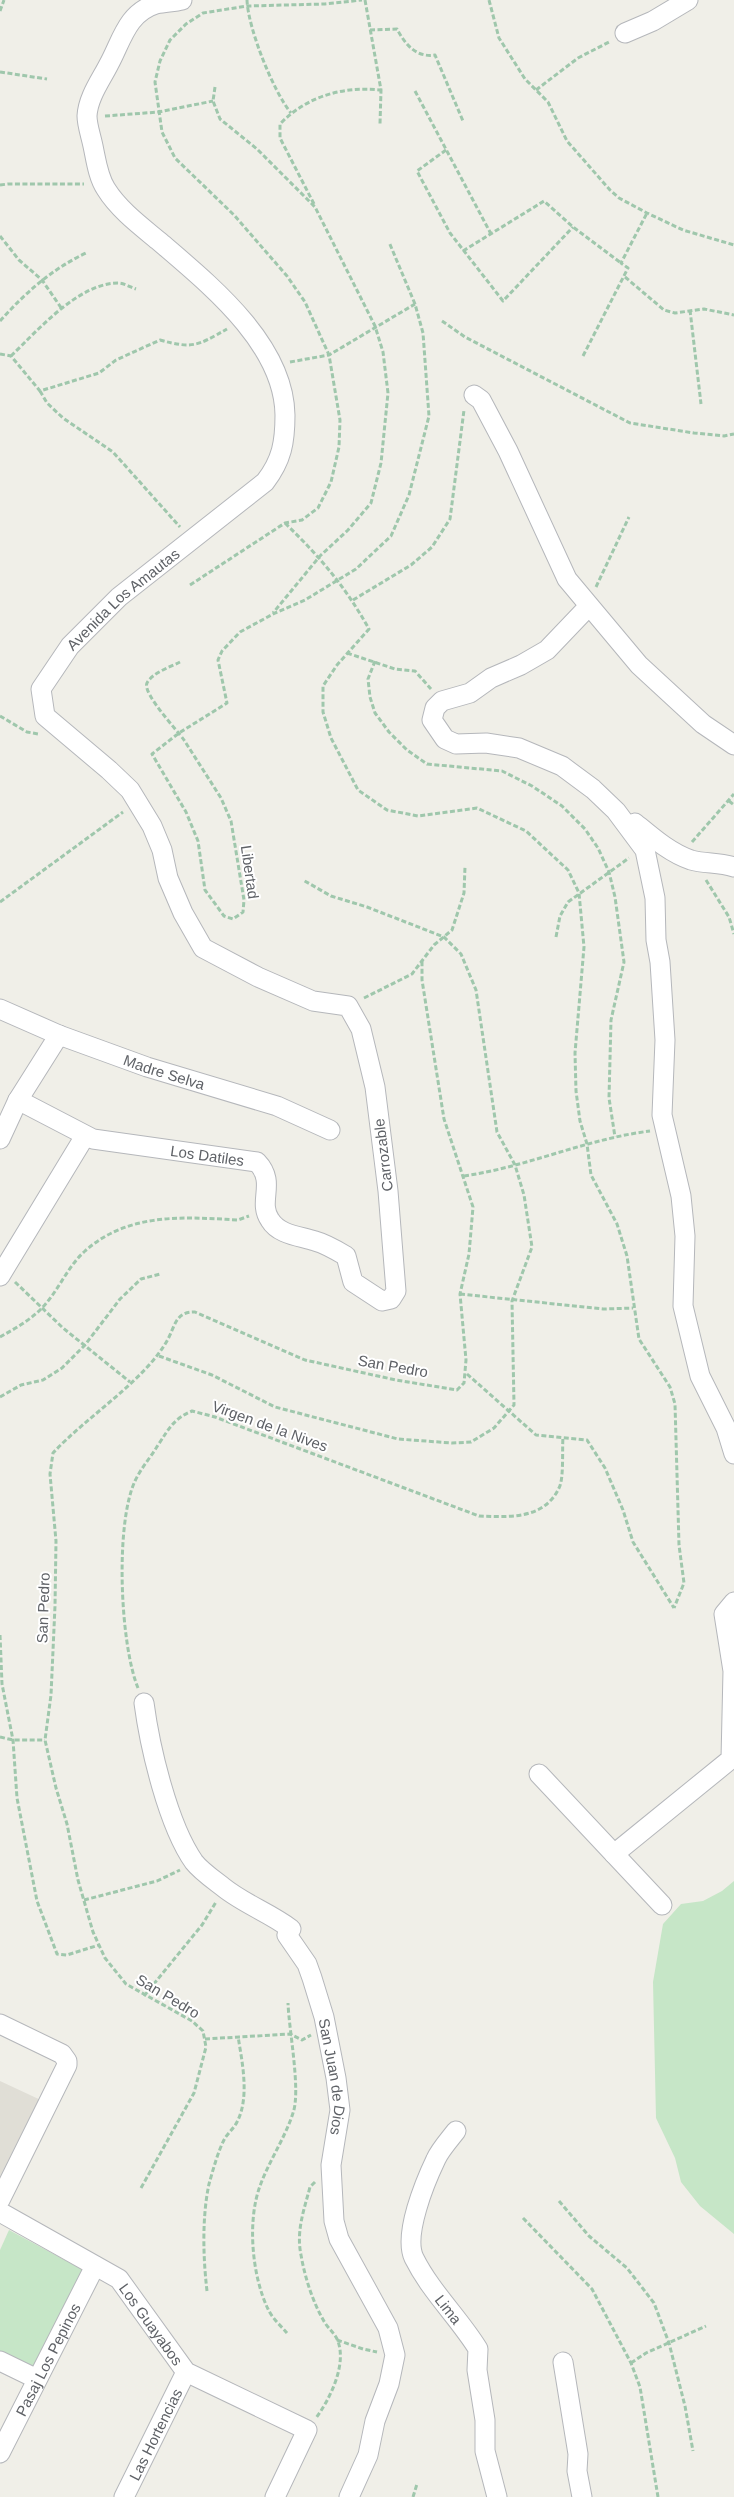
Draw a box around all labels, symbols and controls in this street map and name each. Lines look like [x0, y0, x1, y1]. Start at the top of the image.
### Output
street label: Avenida Los Amautas [63, 545, 182, 653]
street label: Libertad [238, 844, 262, 900]
street label: Madre Selva [121, 1051, 208, 1093]
street label: Carrozable [370, 1118, 396, 1192]
street label: Los Datiles [169, 1141, 245, 1169]
street label: San Pedro [357, 1351, 429, 1381]
street label: Virgen de la Nives [210, 1397, 330, 1455]
street label: San Pedro [33, 1572, 53, 1644]
street label: San Pedro [133, 1970, 203, 2022]
street label: San Juan de Dios [316, 2017, 349, 2137]
street label: Los Guayabos [116, 2280, 187, 2368]
street label: Lima [432, 2291, 466, 2328]
street label: Pasaj Los Pepinos [12, 2300, 83, 2419]
street label: Las Hortencias [125, 2386, 185, 2483]

